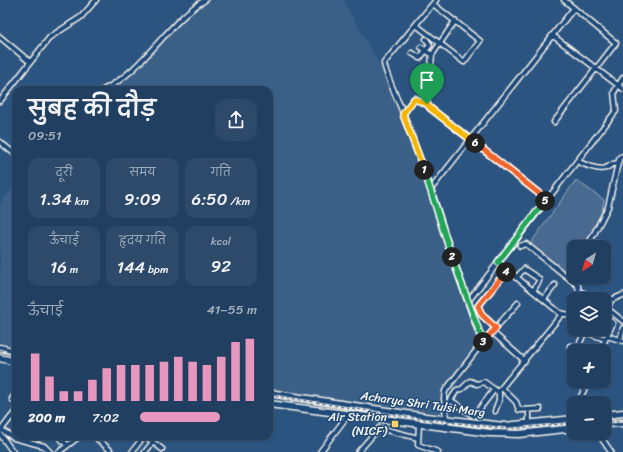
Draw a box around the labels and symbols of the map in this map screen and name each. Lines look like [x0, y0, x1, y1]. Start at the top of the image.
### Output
pin [410, 63, 444, 104]
pin: 6 [465, 133, 485, 153]
pin: 1 [414, 160, 434, 180]
pin: 5 [535, 191, 555, 211]
north arrow [567, 240, 611, 284]
pin: 2 [442, 247, 462, 267]
pin: 4 [496, 262, 516, 282]
pin: 3 [473, 332, 493, 352]
street label: Acharya Shri Tulsi Marg [358, 384, 487, 424]
place label: Air Station (NICF) [327, 406, 388, 442]
marker: Air Station (NICF) [390, 419, 400, 429]

